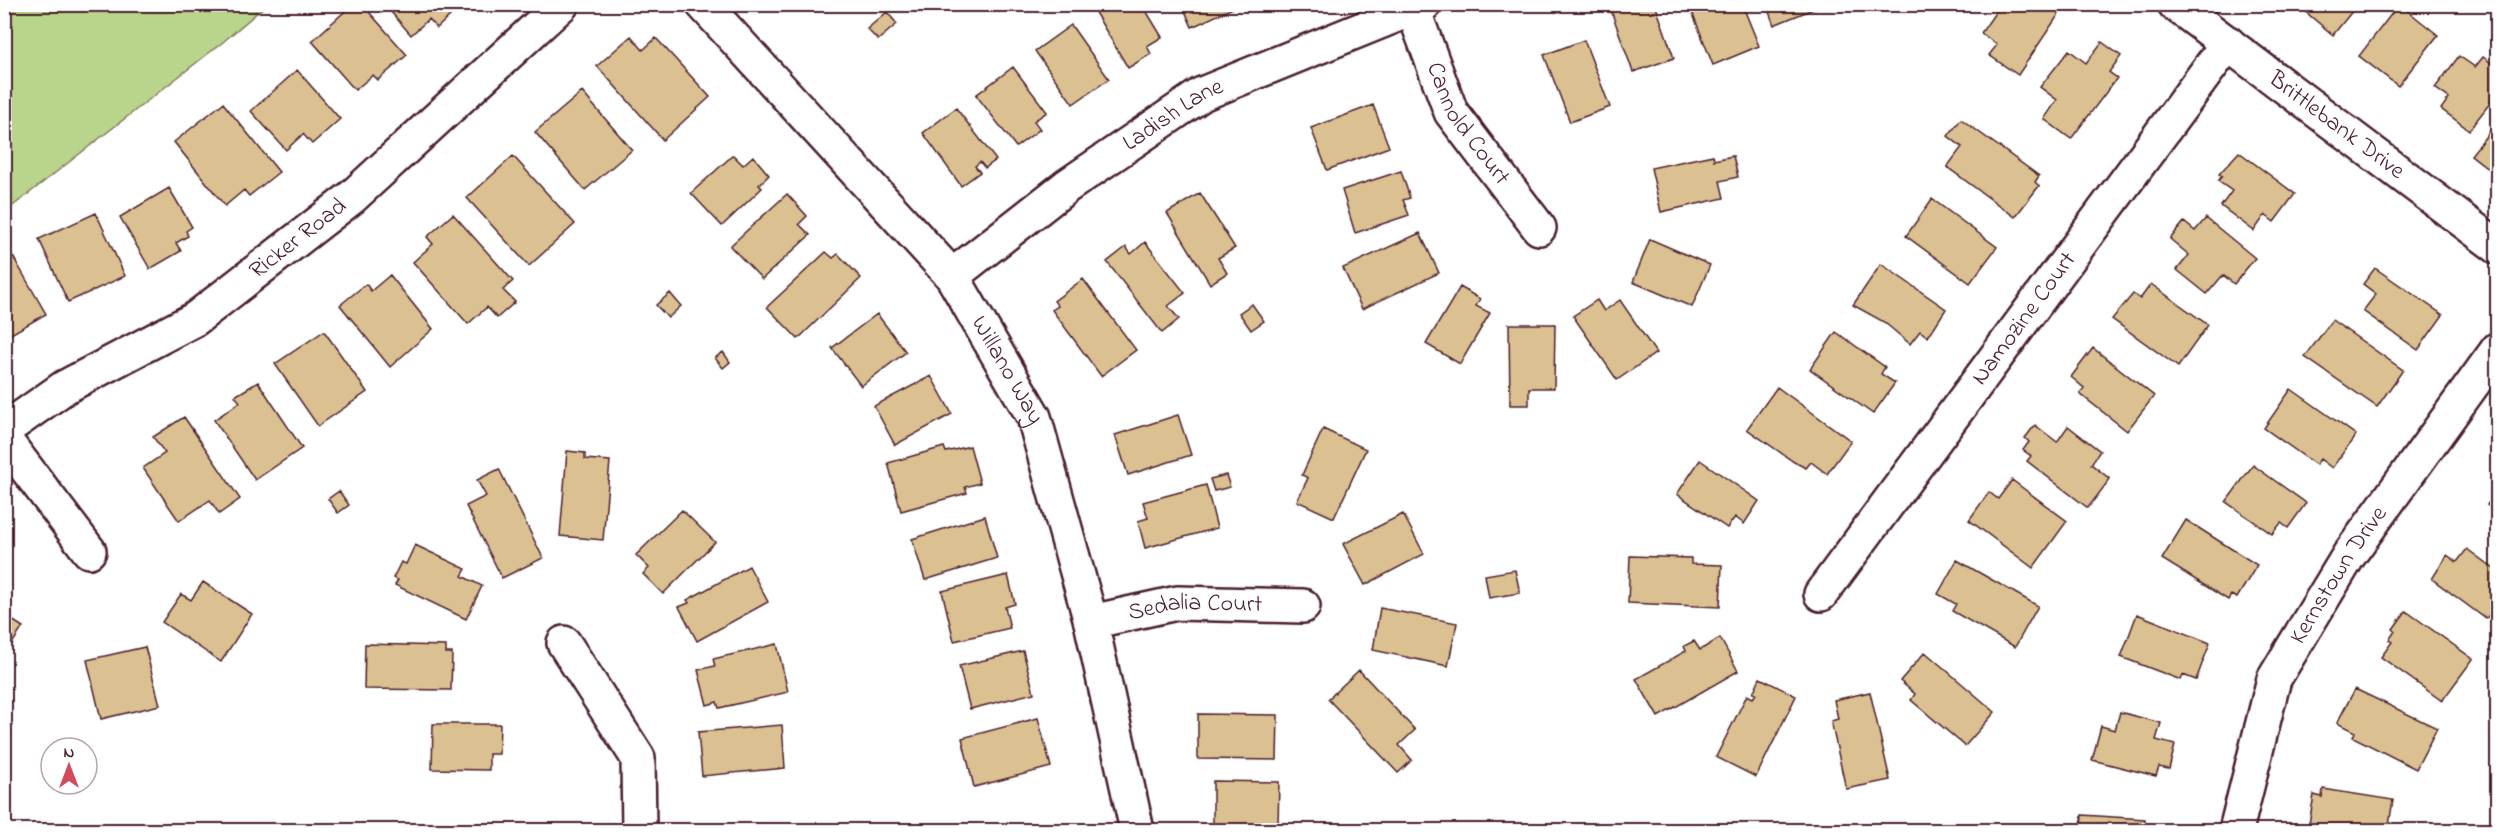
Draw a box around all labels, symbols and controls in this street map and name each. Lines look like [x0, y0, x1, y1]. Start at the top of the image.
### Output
street label: Cannold Court [1417, 57, 1518, 193]
street label: Brittlebank Drive [2260, 62, 2412, 189]
street label: Ladish Lane [1116, 70, 1229, 160]
street label: Ricker Road [242, 189, 355, 288]
street label: Namozine Court [1963, 245, 2085, 393]
street label: Willano Way [962, 310, 1052, 432]
street label: Kernstown Drive [2281, 499, 2396, 651]
street label: Sedalia Court [1125, 585, 1263, 631]
north arrow [39, 736, 99, 796]
text: N [64, 741, 75, 765]

